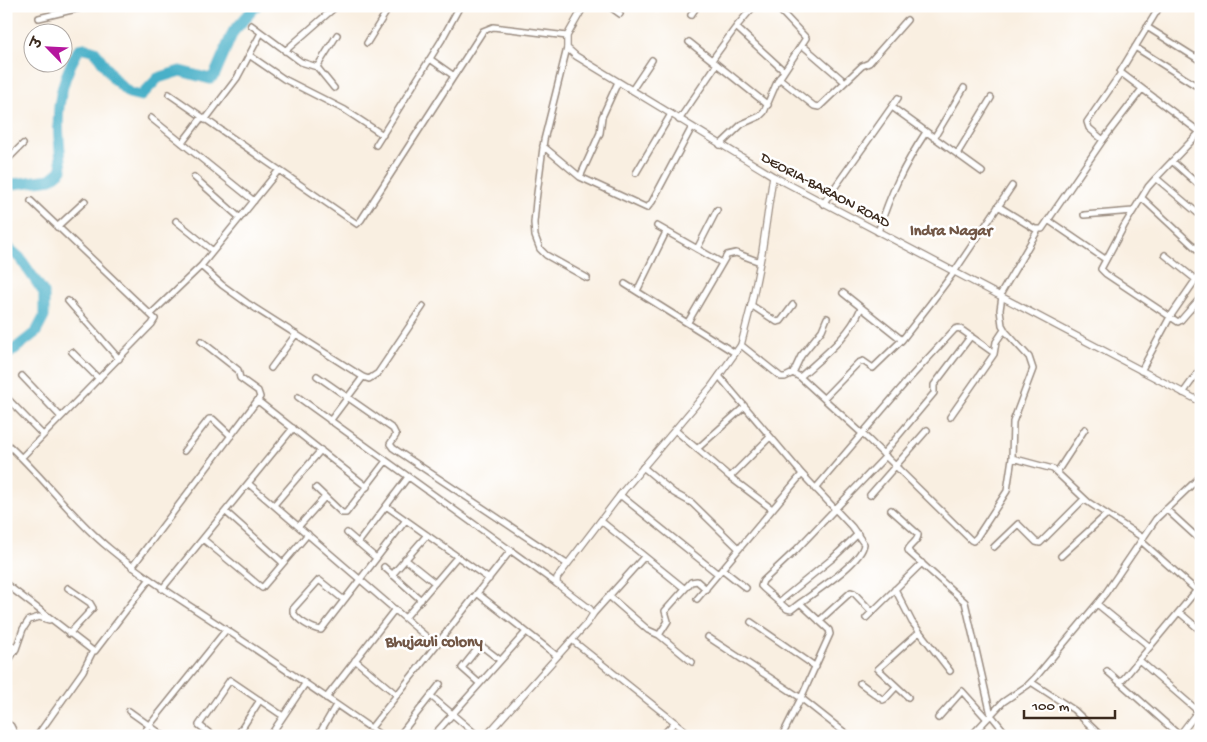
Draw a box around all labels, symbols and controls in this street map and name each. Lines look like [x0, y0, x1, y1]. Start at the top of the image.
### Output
north arrow [22, 22, 72, 72]
text: उ [28, 34, 49, 53]
street label: DEORIA-BARAON ROAD [756, 148, 893, 233]
district label: Indra Nagar [910, 223, 994, 242]
district label: Bhujauli colony [384, 634, 483, 653]
scale bar [1024, 687, 1116, 719]
text: 100 m [1031, 698, 1070, 716]

